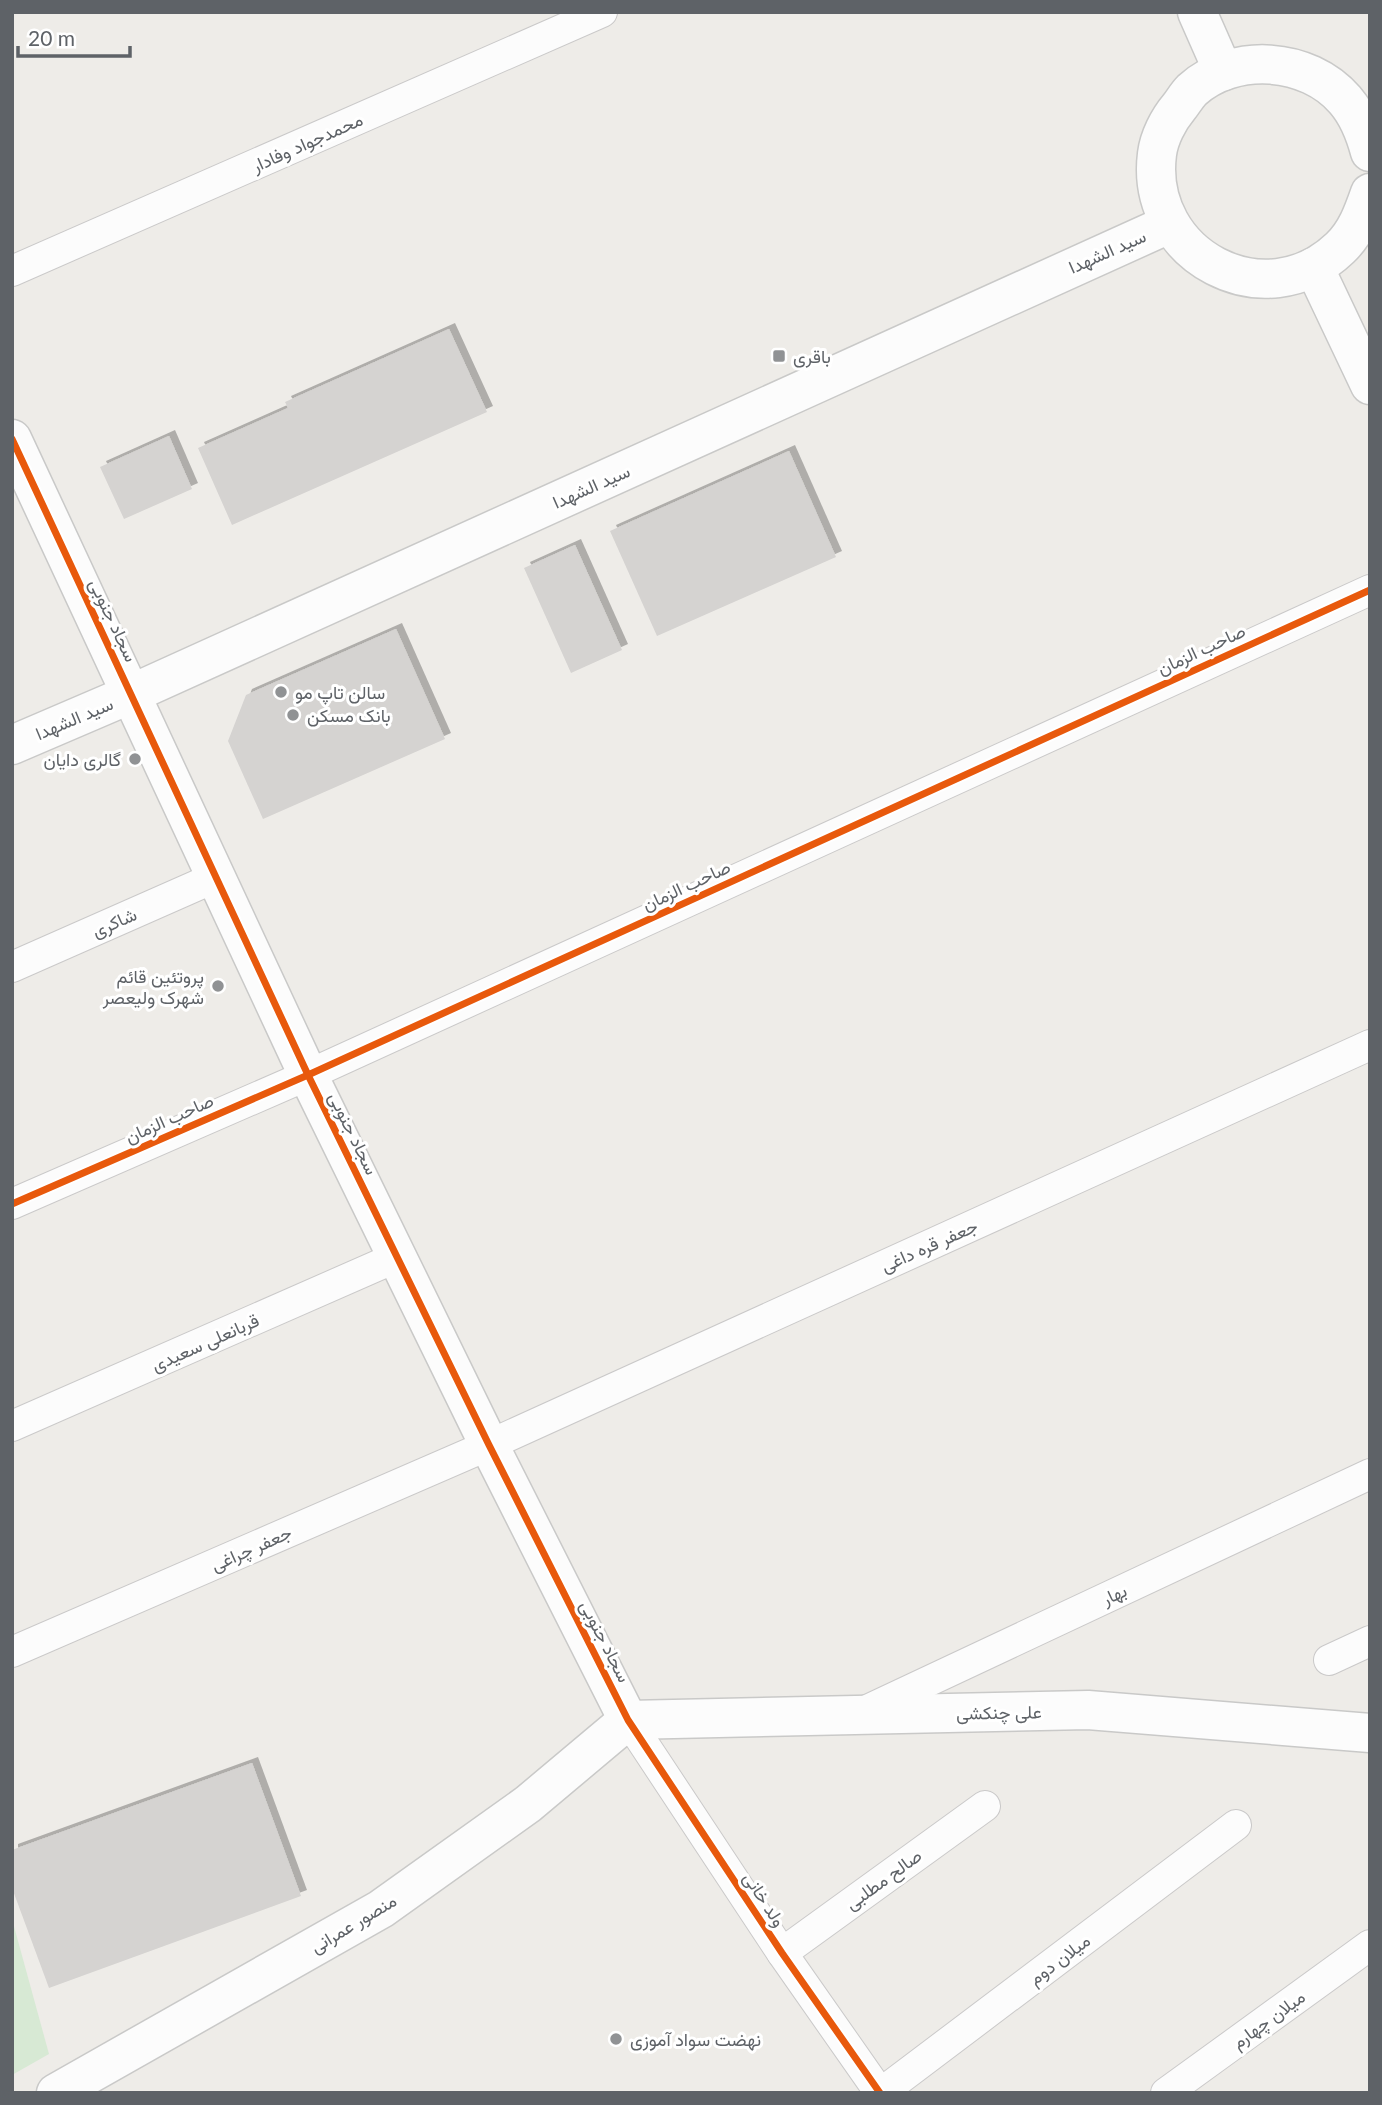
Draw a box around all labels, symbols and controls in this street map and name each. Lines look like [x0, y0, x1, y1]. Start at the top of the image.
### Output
scale bar [18, 14, 130, 58]
text: 20 m [28, 25, 75, 50]
street label: محمدجواد وفادار [247, 108, 366, 178]
street label: سید الشهدا [1065, 224, 1149, 279]
place label: باقری [793, 345, 831, 368]
marker: باقری [771, 348, 787, 364]
street label: سید الشهدا [549, 459, 633, 514]
street label: سجاد جنوبی [84, 575, 143, 665]
street label: صاحب الزمان [1153, 619, 1249, 680]
place label: سالن تاپ مو [295, 681, 385, 705]
marker: سالن تاپ مو [273, 684, 289, 700]
street label: سید الشهدا [32, 692, 117, 745]
place label: بانک مسکن [307, 704, 391, 727]
marker: بانک مسکن [285, 707, 301, 723]
place label: گالری دایان [44, 748, 121, 771]
marker: گالری دایان [127, 751, 143, 767]
street label: صاحب الزمان [638, 855, 734, 916]
street label: شاکری [88, 902, 140, 942]
place label: پروتئین قائم شهرک ولیعصر [102, 965, 204, 1009]
marker: پروتئین قائم شهرک ولیعصر [210, 978, 226, 994]
street label: سجاد جنوبی [324, 1088, 383, 1178]
street label: صاحب الزمان [121, 1089, 217, 1148]
street label: جعفر قره داغی [877, 1214, 981, 1277]
street label: قربانعلی سعیدی [148, 1308, 263, 1376]
street label: جعفر چراغی [207, 1520, 296, 1577]
street label: بهار [1097, 1579, 1130, 1611]
street label: سجاد جنوبی [575, 1596, 636, 1686]
street label: علی چنکشی [956, 1700, 1042, 1726]
street label: صالح مطلبی [841, 1844, 927, 1916]
street label: ولد خانی [738, 1867, 791, 1931]
street label: منصور عمرانی [306, 1889, 400, 1958]
street label: میلان دوم [1024, 1929, 1095, 1991]
street label: میلان چهارم [1227, 1985, 1310, 2054]
place label: نهضت سواد آموزی [630, 2028, 761, 2051]
marker: نهضت سواد آموزی [608, 2031, 624, 2047]

